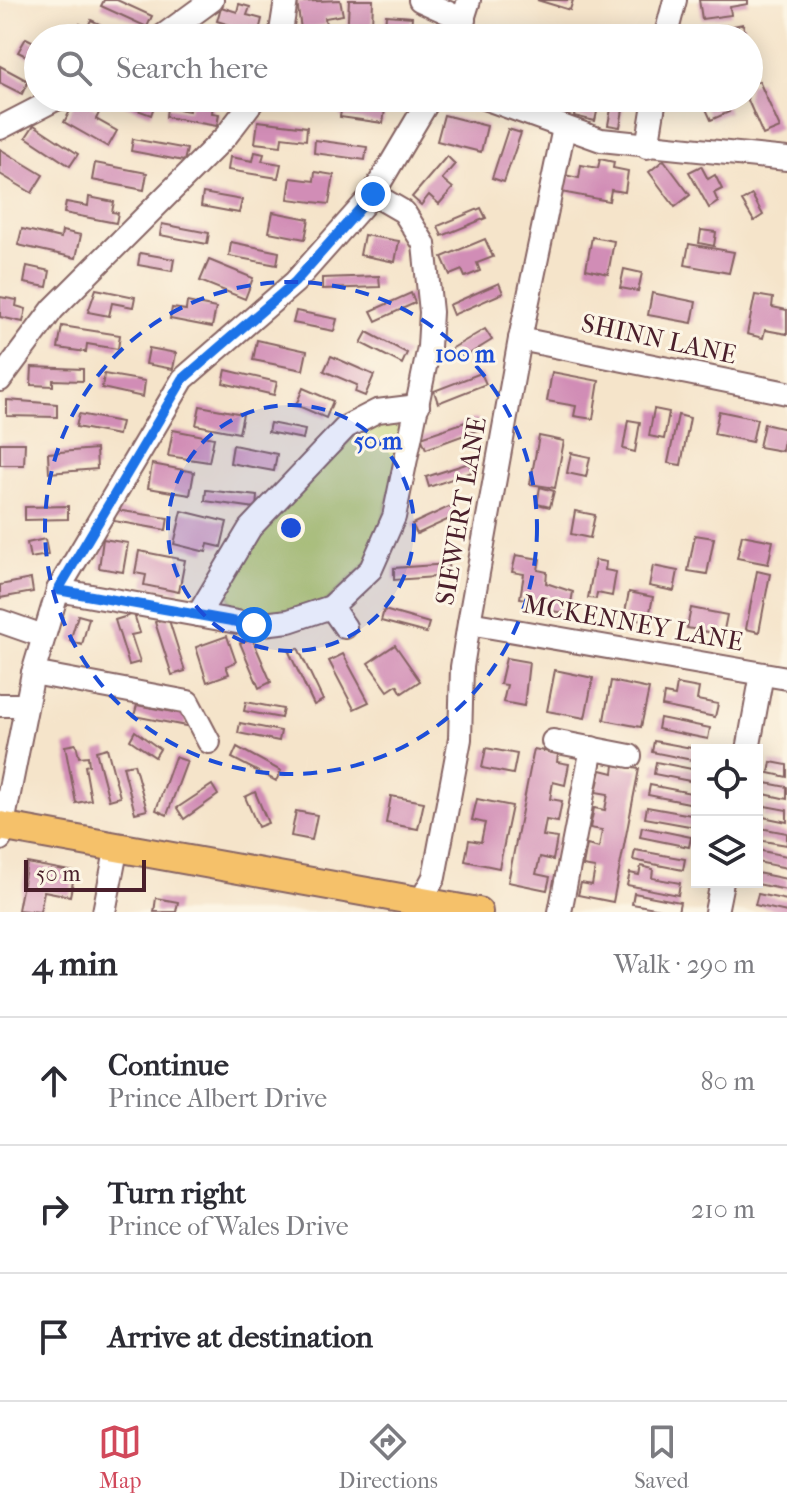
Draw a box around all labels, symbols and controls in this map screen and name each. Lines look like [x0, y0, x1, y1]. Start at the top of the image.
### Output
search box [24, 24, 763, 112]
icon: search [52, 46, 96, 90]
text: Search here [116, 51, 268, 86]
route end [355, 176, 391, 212]
street label: SHINN LANE [579, 307, 739, 371]
text: 100 m [435, 340, 496, 368]
street label: SIEWERT LANE [429, 414, 493, 607]
text: 50 m [354, 427, 403, 455]
centre of rings [277, 514, 305, 542]
street label: MCKENNEY LANE [521, 588, 746, 658]
route start [236, 607, 272, 643]
map controls [691, 744, 763, 888]
button: locate [691, 744, 763, 816]
button: layers [691, 816, 763, 888]
scale bar [24, 856, 146, 892]
text: 50 m [36, 861, 81, 887]
text: 4 min [32, 944, 117, 984]
text: Walk · 290 m [614, 949, 755, 980]
text: Continue [108, 1048, 229, 1083]
icon: ahead [32, 1059, 76, 1103]
text: 80 m [700, 1066, 755, 1097]
text: Prince Albert Drive [108, 1083, 327, 1114]
text: Turn right [108, 1176, 246, 1211]
icon: right [32, 1187, 76, 1231]
text: 210 m [691, 1194, 755, 1225]
text: Prince of Wales Drive [108, 1211, 349, 1242]
icon: arrive [32, 1315, 76, 1359]
text: Arrive at destination [108, 1320, 373, 1355]
tab: Map [98, 1420, 142, 1494]
tab: Directions [339, 1420, 438, 1494]
tab: Saved [634, 1420, 689, 1494]

